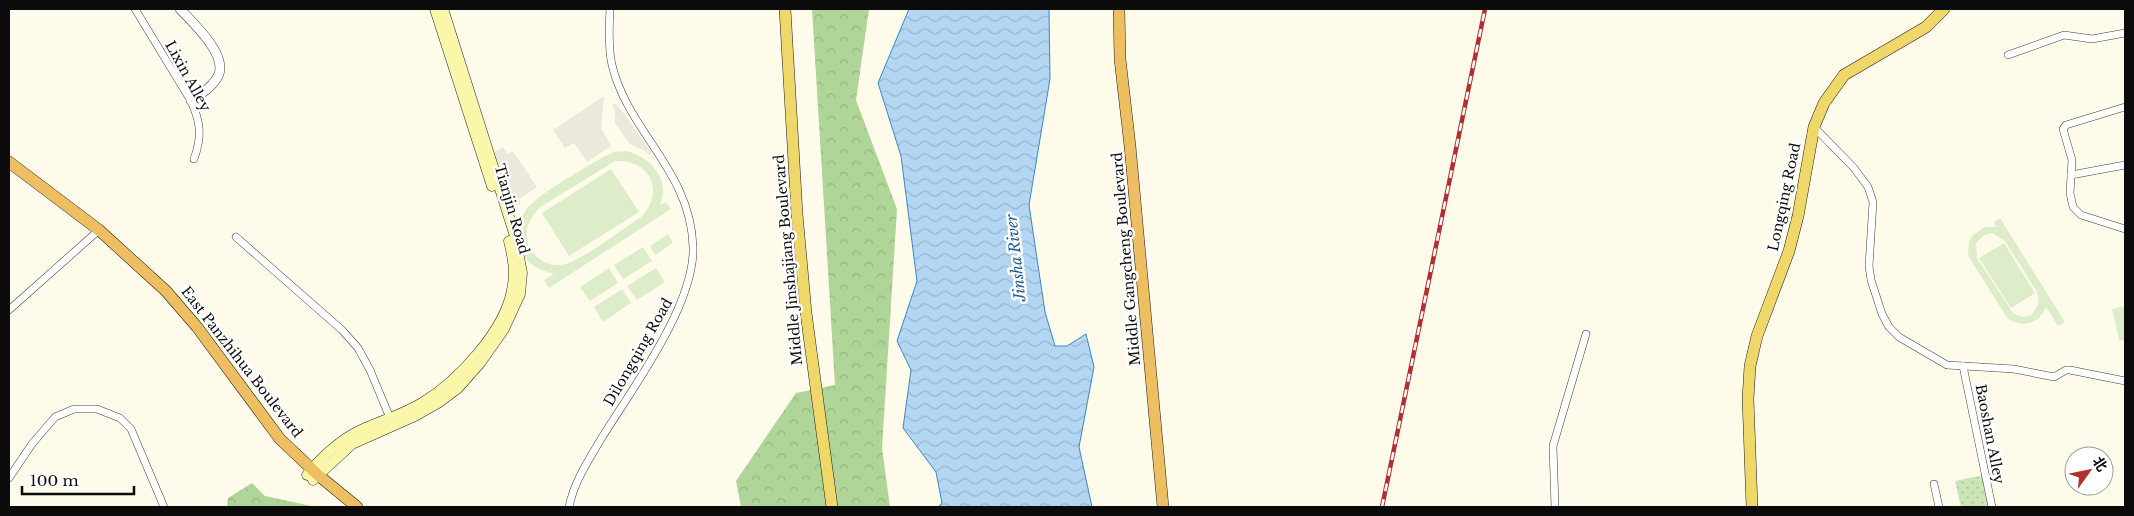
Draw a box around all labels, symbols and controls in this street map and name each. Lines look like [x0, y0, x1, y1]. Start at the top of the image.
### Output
street label: Lixin Alley [161, 37, 215, 115]
street label: Longqing Road [1764, 141, 1804, 253]
street label: Middle Gangcheng Boulevard [1108, 151, 1144, 367]
street label: Middle Jinshajiang Boulevard [770, 153, 806, 366]
street label: Tianjin Road [491, 162, 534, 257]
water label: Jinsha River [1001, 212, 1030, 304]
street label: East Panzhihua Boulevard [177, 283, 307, 442]
street label: Dilongqing Road [600, 294, 677, 409]
street label: Baoshan Alley [1972, 383, 2008, 485]
north arrow [2064, 446, 2114, 496]
text: 北 [2089, 453, 2111, 475]
scale bar [22, 464, 135, 496]
text: 100 m [30, 471, 79, 490]

